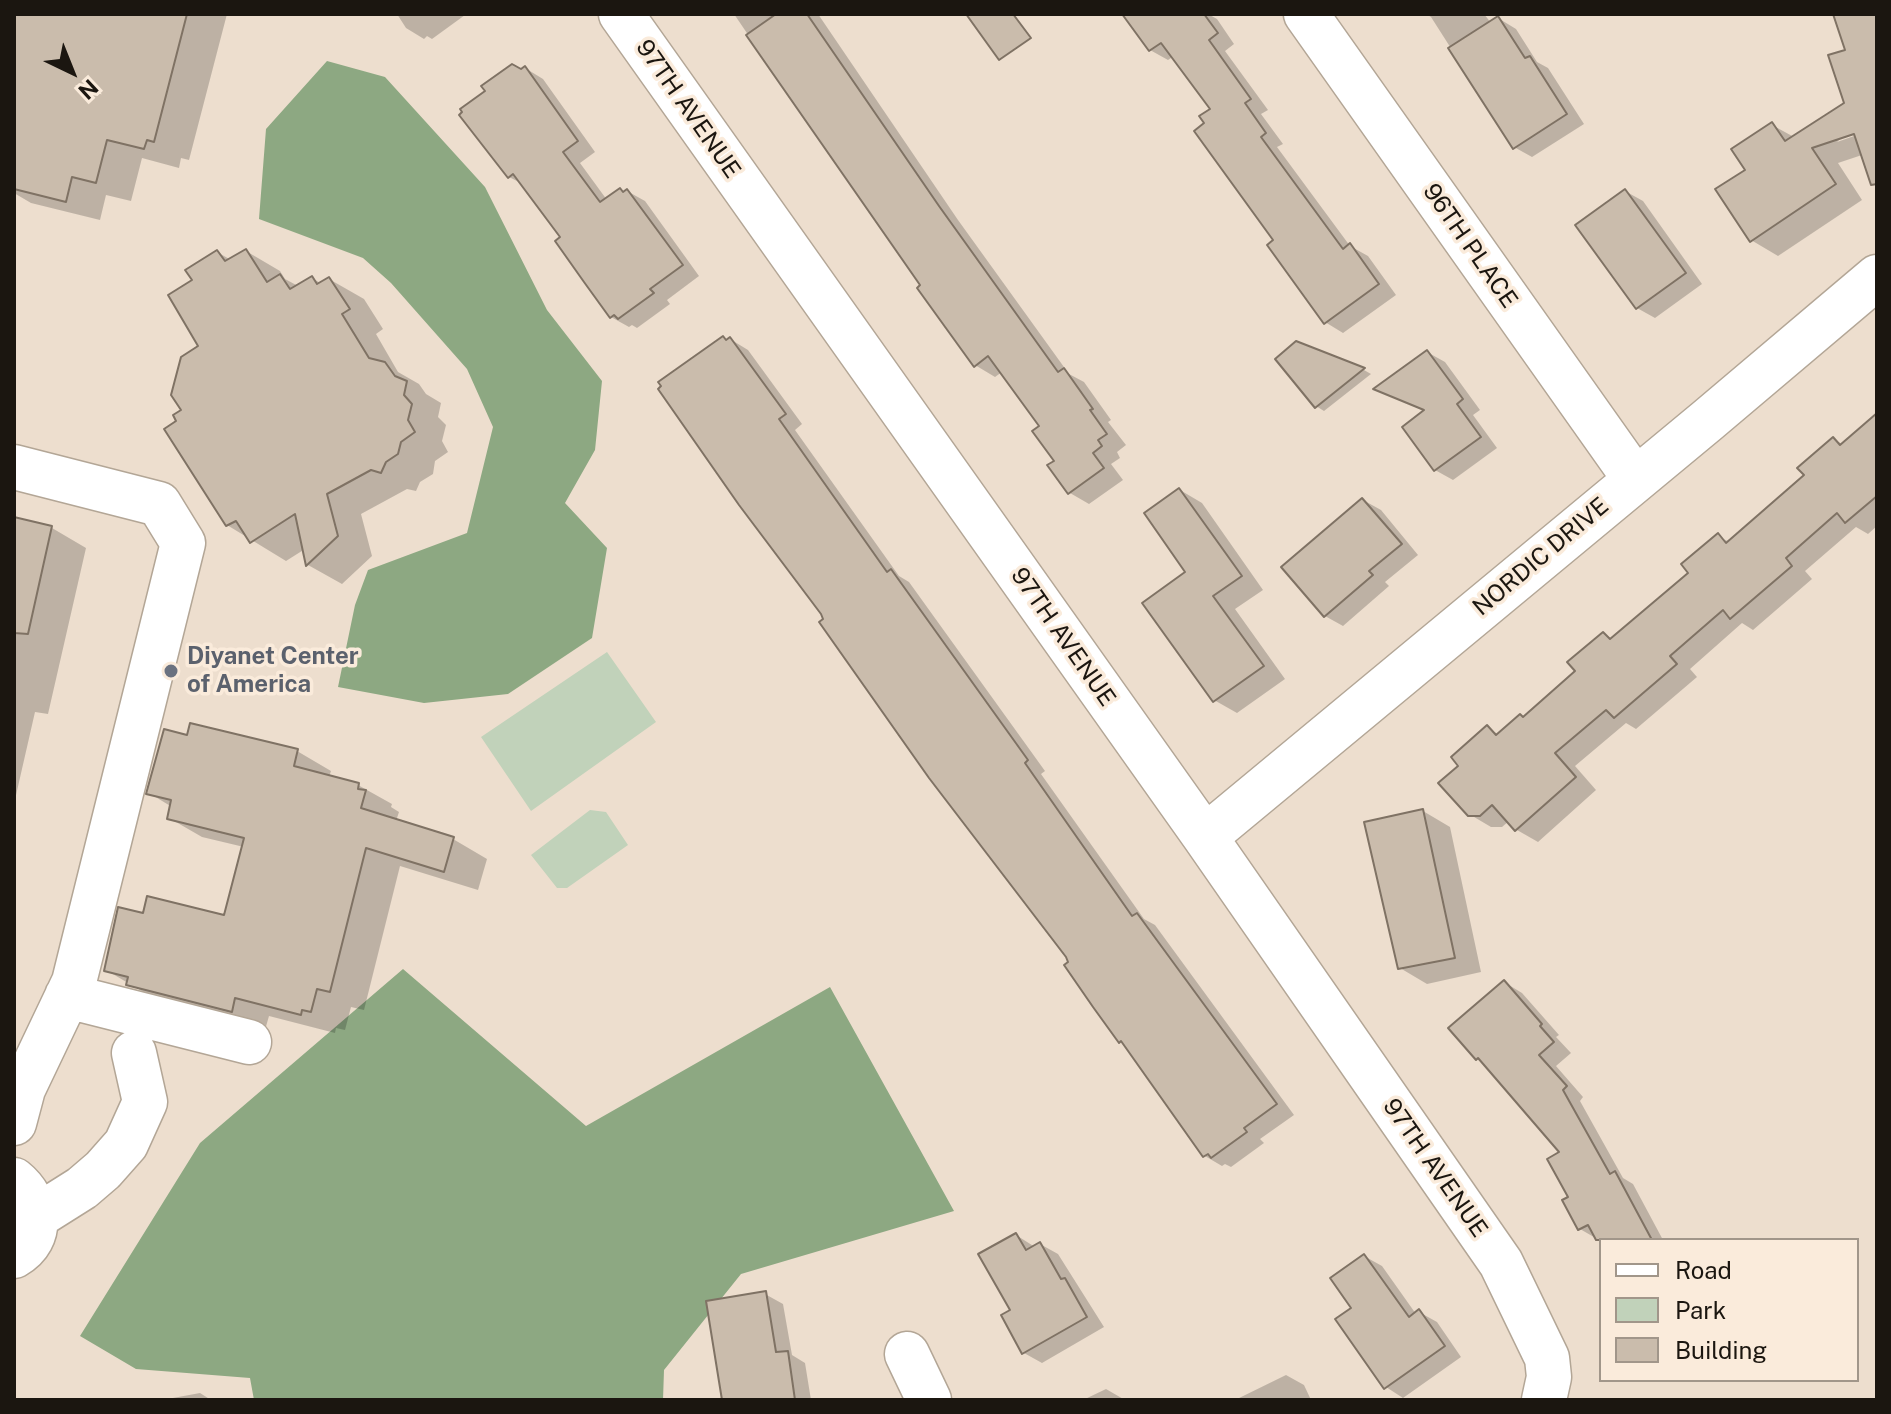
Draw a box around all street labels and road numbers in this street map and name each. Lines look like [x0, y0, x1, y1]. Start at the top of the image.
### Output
street label: 97TH AVENUE [630, 34, 746, 184]
street label: 96TH PLACE [1417, 178, 1523, 314]
street label: NORDIC DRIVE [1467, 492, 1615, 622]
street label: 97TH AVENUE [1005, 562, 1121, 712]
street label: 97TH AVENUE [1377, 1093, 1493, 1243]

